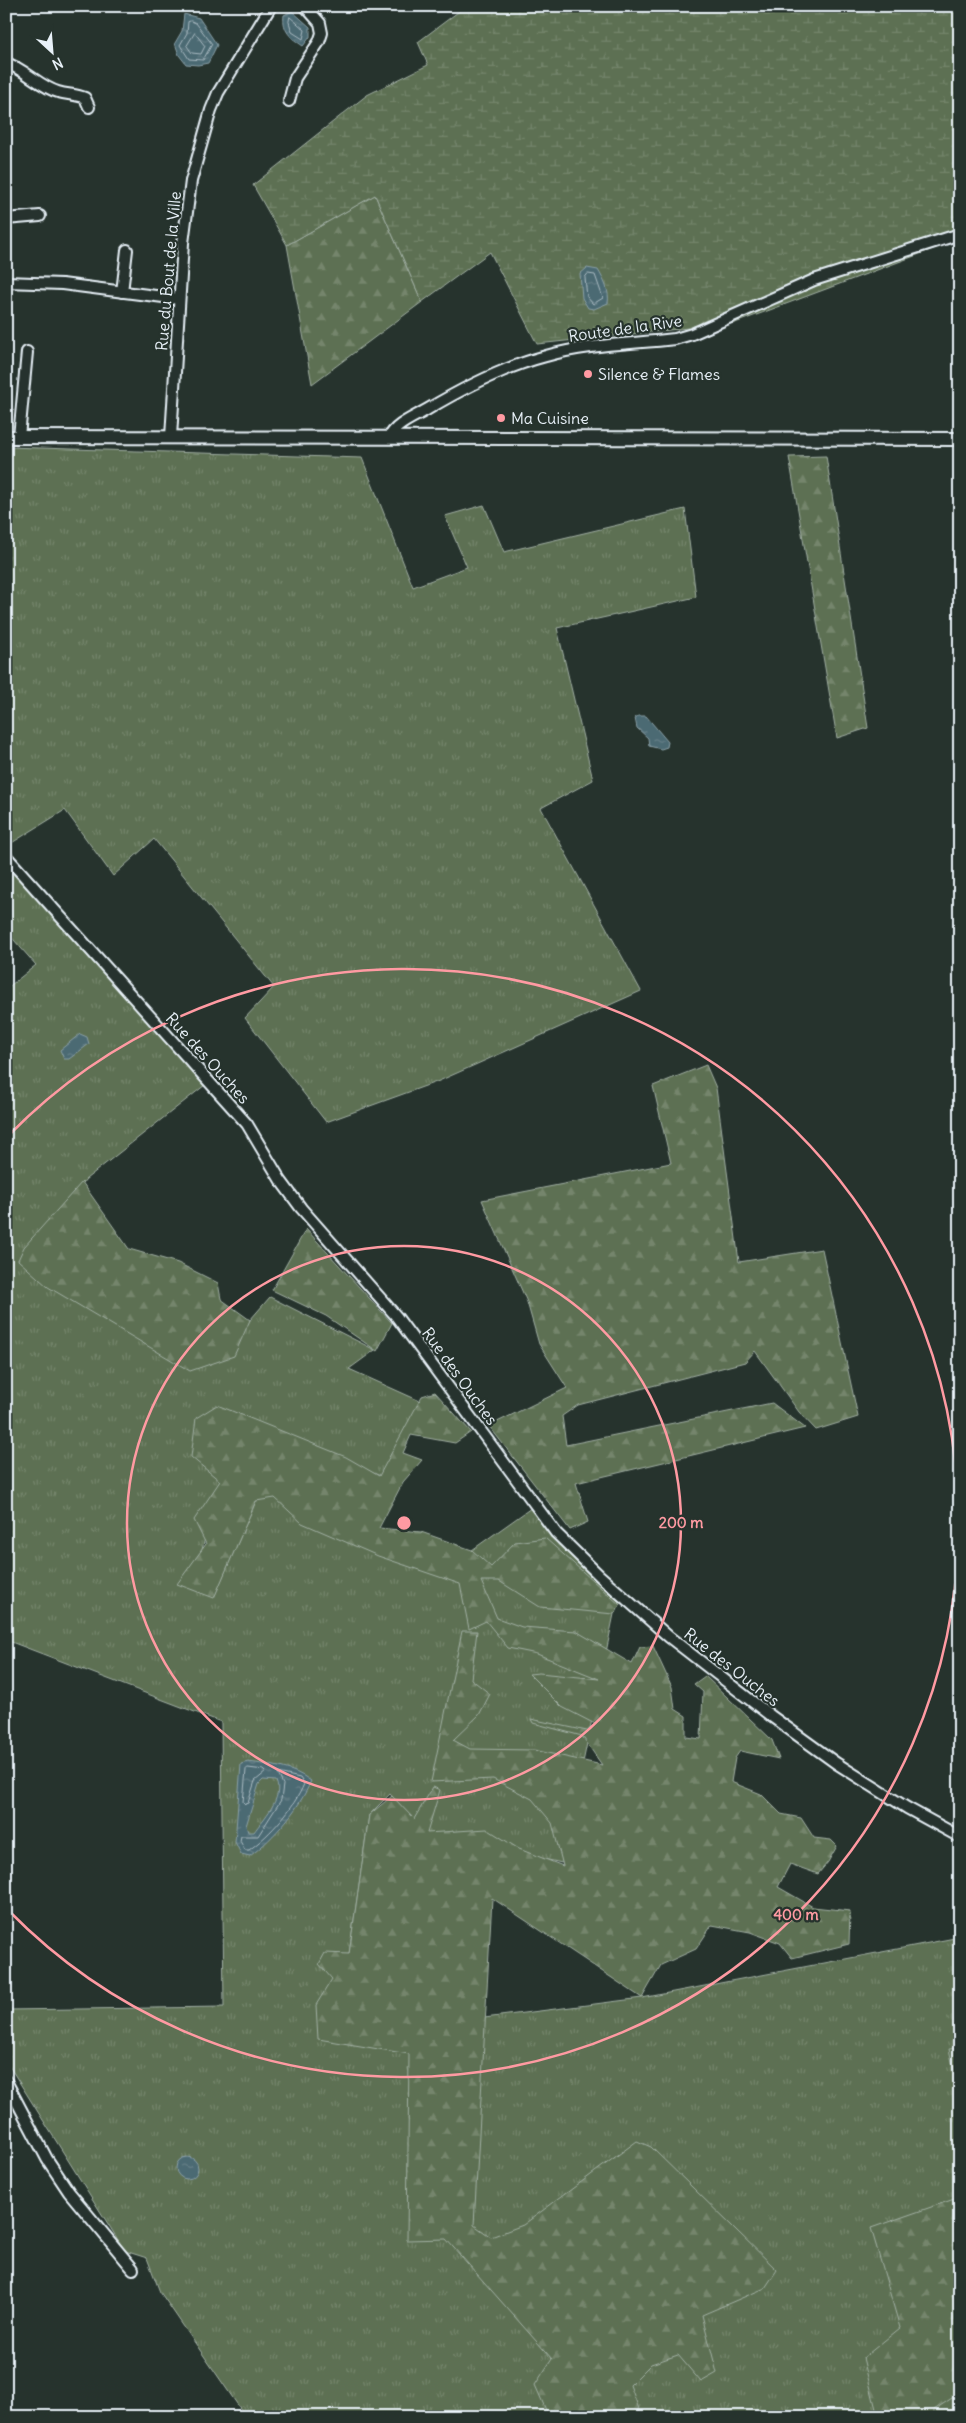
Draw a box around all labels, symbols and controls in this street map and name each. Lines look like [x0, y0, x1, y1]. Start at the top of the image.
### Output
north arrow [28, 28, 78, 78]
text: N [49, 53, 66, 74]
street label: Rue du Bout de la Ville [151, 190, 185, 352]
street label: Route de la Rive [567, 310, 683, 346]
place label: Silence & Flames [598, 364, 720, 384]
marker: Silence & Flames [582, 368, 594, 380]
place label: Ma Cuisine [511, 408, 589, 428]
marker: Ma Cuisine [495, 412, 507, 424]
street label: Rue des Ouches [162, 1008, 254, 1108]
street label: Rue des Ouches [418, 1323, 502, 1429]
text: 200 m [659, 1513, 703, 1532]
centre of rings [395, 1514, 413, 1532]
street label: Rue des Ouches [680, 1623, 784, 1711]
text: 400 m [773, 1905, 819, 1924]

